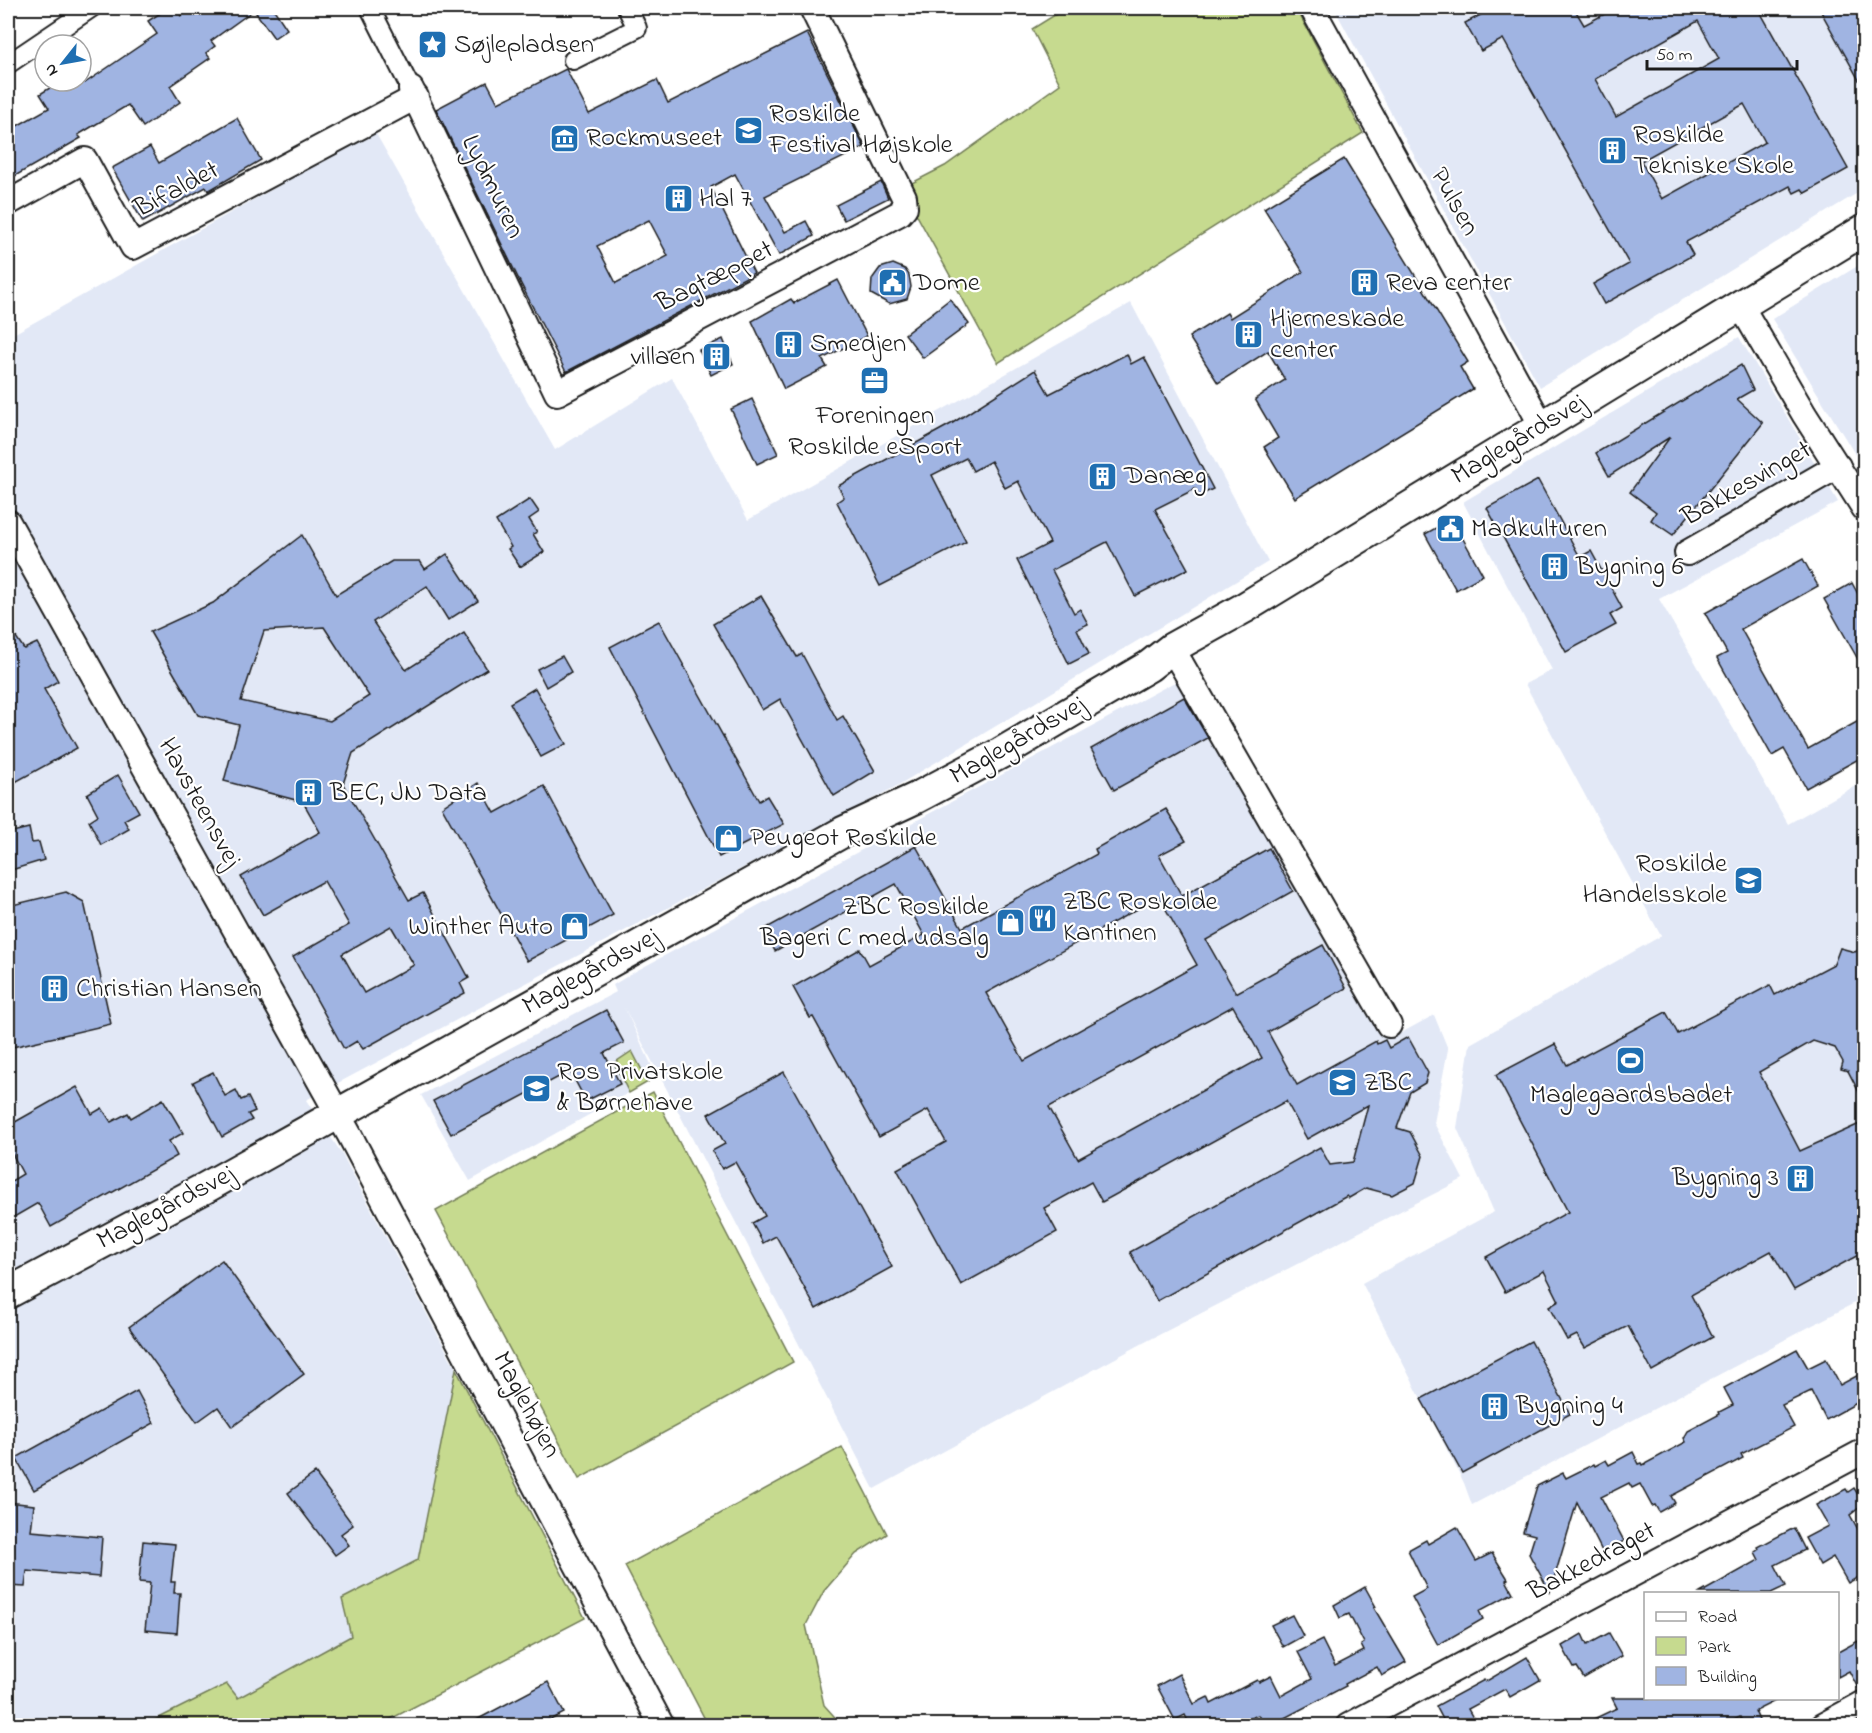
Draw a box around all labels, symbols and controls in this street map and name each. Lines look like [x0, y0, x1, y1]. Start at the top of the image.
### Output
place label: Søjlepladsen [454, 26, 594, 65]
place icon: Søjlepladsen [417, 29, 449, 61]
north arrow [33, 33, 93, 93]
scale bar [1647, 33, 1797, 71]
text: 50 m [1656, 43, 1693, 69]
text: N [39, 59, 65, 81]
place label: Roskilde Festival Højskole [768, 95, 953, 165]
school or university icon: Roskilde Festival Højskole [732, 114, 764, 146]
place label: Roskilde Tekniske Skole [1633, 116, 1795, 186]
place label: Rockmuseet [586, 119, 722, 158]
museum icon: Rockmuseet [549, 122, 581, 154]
street label: Lydmuren [450, 129, 534, 245]
building icon: Roskilde Tekniske Skole [1596, 135, 1628, 167]
street label: Bifaldet [127, 151, 226, 229]
street label: Pulsen [1419, 161, 1489, 243]
place label: Hal 7 [699, 180, 752, 219]
building icon: Hal 7 [662, 183, 694, 215]
street label: Bagtæppet [649, 231, 781, 324]
place label: Dome [912, 264, 981, 303]
place label: Reva center [1386, 264, 1512, 303]
public building icon: Dome [876, 267, 908, 299]
building icon: Reva center [1349, 267, 1381, 299]
place label: Hjerneskade center [1270, 300, 1405, 370]
building icon: Hjerneskade center [1233, 319, 1265, 351]
place label: Smedjen [810, 325, 906, 364]
building icon: Smedjen [773, 328, 805, 360]
place label: villaen [631, 338, 695, 377]
building icon: villaen [700, 341, 732, 373]
office icon: Foreningen Roskilde eSport [859, 365, 891, 397]
street label: Maglegårdsvej [1444, 384, 1594, 496]
place label: Foreningen Roskilde eSport [788, 397, 962, 467]
street label: Bakkesvinget [1674, 431, 1819, 537]
place label: Danæg [1123, 457, 1207, 496]
building icon: Danæg [1087, 460, 1119, 492]
place label: Madkulturen [1471, 510, 1607, 549]
public building icon: Madkulturen [1434, 513, 1466, 545]
place label: Bygning 6 [1575, 548, 1684, 587]
building icon: Bygning 6 [1539, 551, 1571, 583]
street label: Maglegårdsvej [943, 686, 1094, 796]
street label: Havsteensvej [147, 731, 251, 876]
place label: BEC, JN Data [329, 774, 487, 813]
building icon: BEC, JN Data [293, 777, 325, 809]
place label: Peugeot Roskilde [750, 819, 938, 858]
shop icon: Peugeot Roskilde [713, 822, 745, 854]
place label: Roskilde Handelsskole [1582, 845, 1728, 915]
school or university icon: Roskilde Handelsskole [1732, 864, 1764, 896]
place label: ZBC Roskolde Kantinen [1063, 883, 1219, 953]
place label: ZBC Roskilde Bageri C med udsalg [759, 888, 990, 958]
restaurant icon: ZBC Roskolde Kantinen [1026, 902, 1058, 934]
shop icon: ZBC Roskilde Bageri C med udsalg [994, 907, 1026, 939]
place label: Winther Auto [408, 908, 553, 947]
shop icon: Winther Auto [558, 911, 590, 943]
street label: Maglegårdsvej [515, 918, 667, 1026]
place label: Christian Hansen [76, 970, 262, 1009]
building icon: Christian Hansen [39, 973, 71, 1005]
sports icon: Maglegaardsbadet [1615, 1044, 1647, 1076]
place label: Ros Privatskole & Børnehave [557, 1053, 724, 1123]
place label: ZBC [1364, 1064, 1412, 1103]
school or university icon: ZBC [1327, 1067, 1359, 1099]
school or university icon: Ros Privatskole & Børnehave [520, 1072, 552, 1104]
place label: Maglegaardsbadet [1530, 1076, 1732, 1115]
street label: Maglegårdsvej [90, 1155, 243, 1261]
place label: Bygning 3 [1671, 1159, 1779, 1198]
building icon: Bygning 3 [1784, 1162, 1816, 1194]
street label: Maglehøjen [482, 1345, 570, 1465]
place label: Bygning 4 [1515, 1387, 1623, 1426]
building icon: Bygning 4 [1479, 1390, 1511, 1422]
street label: Bakkedraget [1520, 1512, 1663, 1613]
legend [1644, 1592, 1839, 1700]
text: Road [1698, 1605, 1737, 1631]
text: Park [1698, 1635, 1731, 1661]
text: Building [1697, 1665, 1757, 1692]

